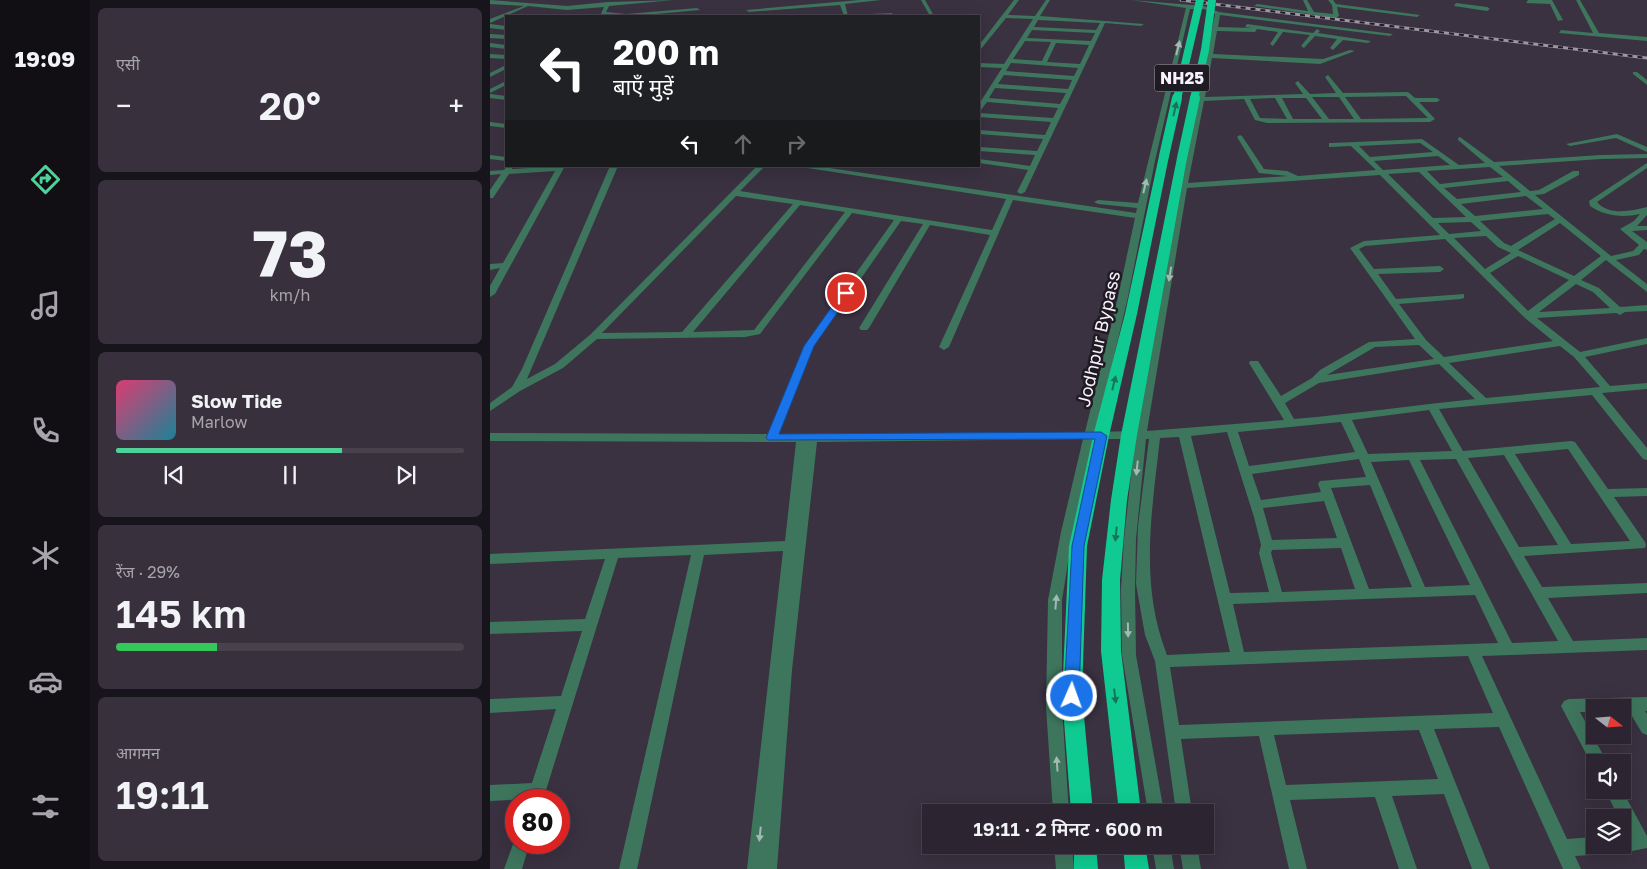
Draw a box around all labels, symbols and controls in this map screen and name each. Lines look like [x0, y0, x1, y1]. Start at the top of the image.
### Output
text: 200 m [613, 31, 719, 73]
icon: left [530, 35, 595, 100]
one-way arrow [1174, 40, 1182, 55]
text: 19:09 [15, 45, 75, 72]
text: एसी [116, 54, 140, 74]
road number: NH25 [1154, 64, 1210, 92]
text: बाएँ मुड़ें [613, 73, 674, 100]
text: 20° [259, 83, 321, 128]
text: − [116, 89, 131, 122]
text: + [449, 89, 464, 122]
one-way arrow [1171, 100, 1179, 116]
icon: left [676, 130, 704, 158]
icon: ahead [729, 130, 757, 158]
icon: right [782, 130, 810, 158]
icon: directions [28, 162, 63, 197]
one-way arrow [1141, 179, 1149, 194]
text: 73 [252, 213, 328, 291]
one-way arrow [1166, 266, 1174, 282]
street label: Jodhpur Bypass [1072, 269, 1124, 409]
pin [825, 272, 867, 314]
icon: arrive [832, 279, 860, 307]
text: km/h [270, 285, 310, 305]
icon: music [28, 288, 63, 323]
one-way arrow [1110, 376, 1118, 391]
text: Slow Tide [191, 389, 282, 412]
text: Marlow [191, 412, 247, 432]
icon: phone [28, 413, 63, 448]
icon: previous [160, 461, 188, 489]
icon: pause [276, 461, 304, 489]
icon: next [392, 461, 420, 489]
one-way arrow [1133, 461, 1141, 477]
one-way arrow [1112, 526, 1120, 542]
icon: climate [28, 538, 63, 573]
text: रेंज · 29% [116, 562, 180, 582]
text: 145 km [116, 591, 246, 636]
one-way arrow [1052, 593, 1060, 609]
one-way arrow [1124, 623, 1132, 639]
icon: car [28, 664, 63, 699]
position arrow [1045, 669, 1097, 721]
one-way arrow [1111, 688, 1119, 704]
north arrow [1586, 699, 1631, 744]
map controls [1586, 699, 1631, 854]
text: आगमन [116, 743, 160, 763]
button: sound [1586, 754, 1631, 799]
one-way arrow [1053, 756, 1061, 772]
text: 19:11 [116, 772, 209, 817]
icon: filters [28, 789, 63, 824]
speed limit sign: 80 [505, 789, 570, 854]
button: layers [1586, 809, 1631, 854]
text: 19:11 · 2 मिनट · 600 m [973, 817, 1163, 840]
one-way arrow [755, 826, 763, 842]

